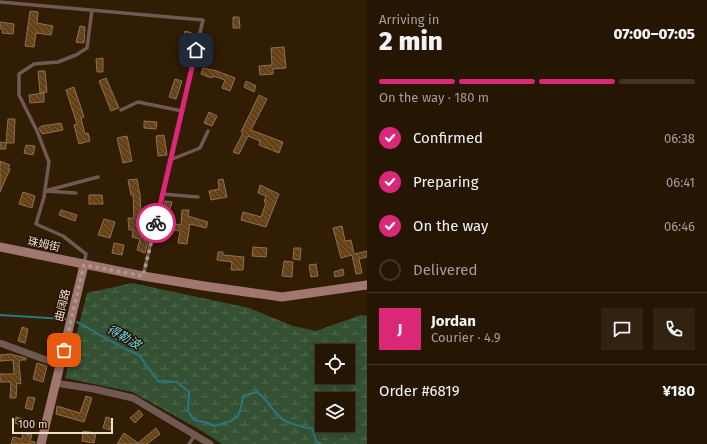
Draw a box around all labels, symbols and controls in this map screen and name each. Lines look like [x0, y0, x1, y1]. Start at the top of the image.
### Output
text: Arriving in [379, 12, 439, 27]
text: 07:00–07:05 [614, 25, 695, 43]
text: 2 min [379, 26, 443, 57]
pin [179, 33, 213, 67]
icon: home [185, 39, 207, 61]
text: On the way · 180 m [379, 90, 489, 105]
icon: check [379, 127, 401, 149]
text: Confirmed [413, 129, 483, 147]
text: 06:38 [664, 131, 695, 146]
icon: check [379, 171, 401, 193]
text: Preparing [413, 173, 478, 191]
text: 06:41 [666, 175, 695, 190]
courier [136, 203, 176, 243]
icon: bike [145, 212, 167, 234]
icon: check [379, 215, 401, 237]
text: On the way [413, 217, 488, 235]
text: 06:46 [664, 219, 695, 234]
street label: 珠姆街 [26, 235, 61, 254]
text: Delivered [413, 261, 477, 279]
street label: 曲阔路 [52, 288, 73, 323]
button: chat [601, 308, 643, 350]
button: phone [653, 308, 695, 350]
text: Jordan [431, 312, 476, 330]
text: J [398, 320, 402, 338]
water label: 得勒波 [105, 322, 145, 353]
text: Courier · 4.9 [431, 330, 501, 345]
pin [47, 333, 81, 367]
icon: bag [53, 339, 75, 361]
map controls [315, 344, 355, 432]
button: locate [315, 344, 355, 384]
text: Order #6819 [379, 382, 460, 400]
text: ¥180 [662, 382, 695, 400]
button: layers [315, 392, 355, 432]
scale bar [12, 416, 113, 435]
text: 100 m [18, 418, 47, 431]

